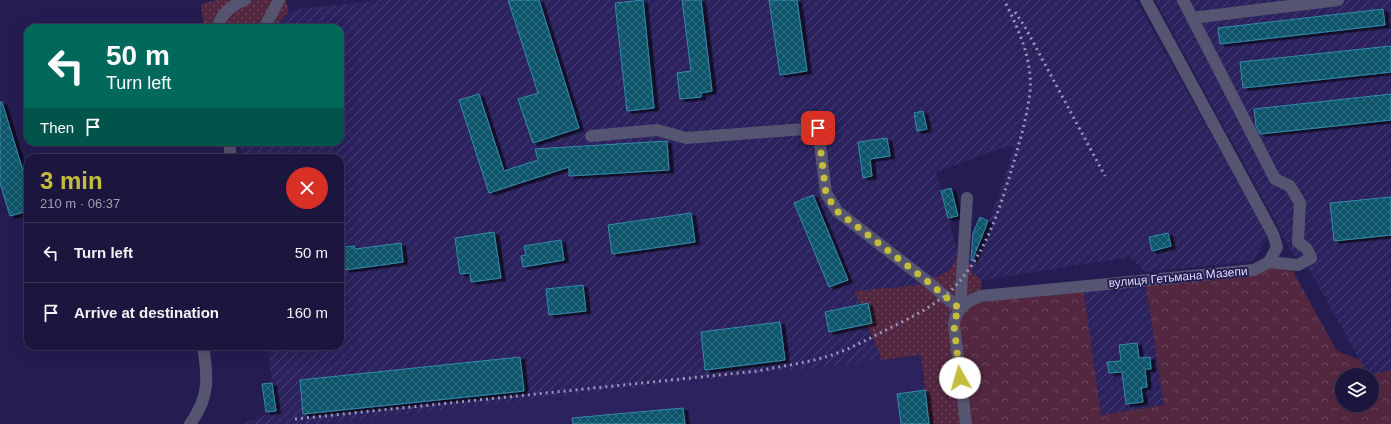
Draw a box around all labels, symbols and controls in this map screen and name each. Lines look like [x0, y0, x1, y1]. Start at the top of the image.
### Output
icon: left [40, 40, 92, 92]
text: 50 m [106, 40, 170, 71]
text: Turn left [106, 73, 171, 93]
pin [801, 111, 835, 145]
icon: arrive [82, 116, 104, 138]
icon: arrive [807, 117, 829, 139]
text: Then [40, 119, 74, 136]
text: 3 min [40, 167, 103, 194]
button: close [286, 167, 328, 209]
text: 210 m · 06:37 [40, 196, 120, 211]
icon: left [40, 242, 62, 264]
text: Turn left [74, 244, 133, 261]
text: 50 m [295, 244, 328, 261]
street label: вулиця Гетьмана Мазепи [1108, 264, 1248, 290]
icon: arrive [40, 302, 62, 324]
text: Arrive at destination [74, 304, 219, 321]
text: 160 m [286, 304, 328, 321]
position arrow [939, 357, 981, 399]
map controls [1335, 368, 1379, 412]
button: layers [1335, 368, 1379, 412]

